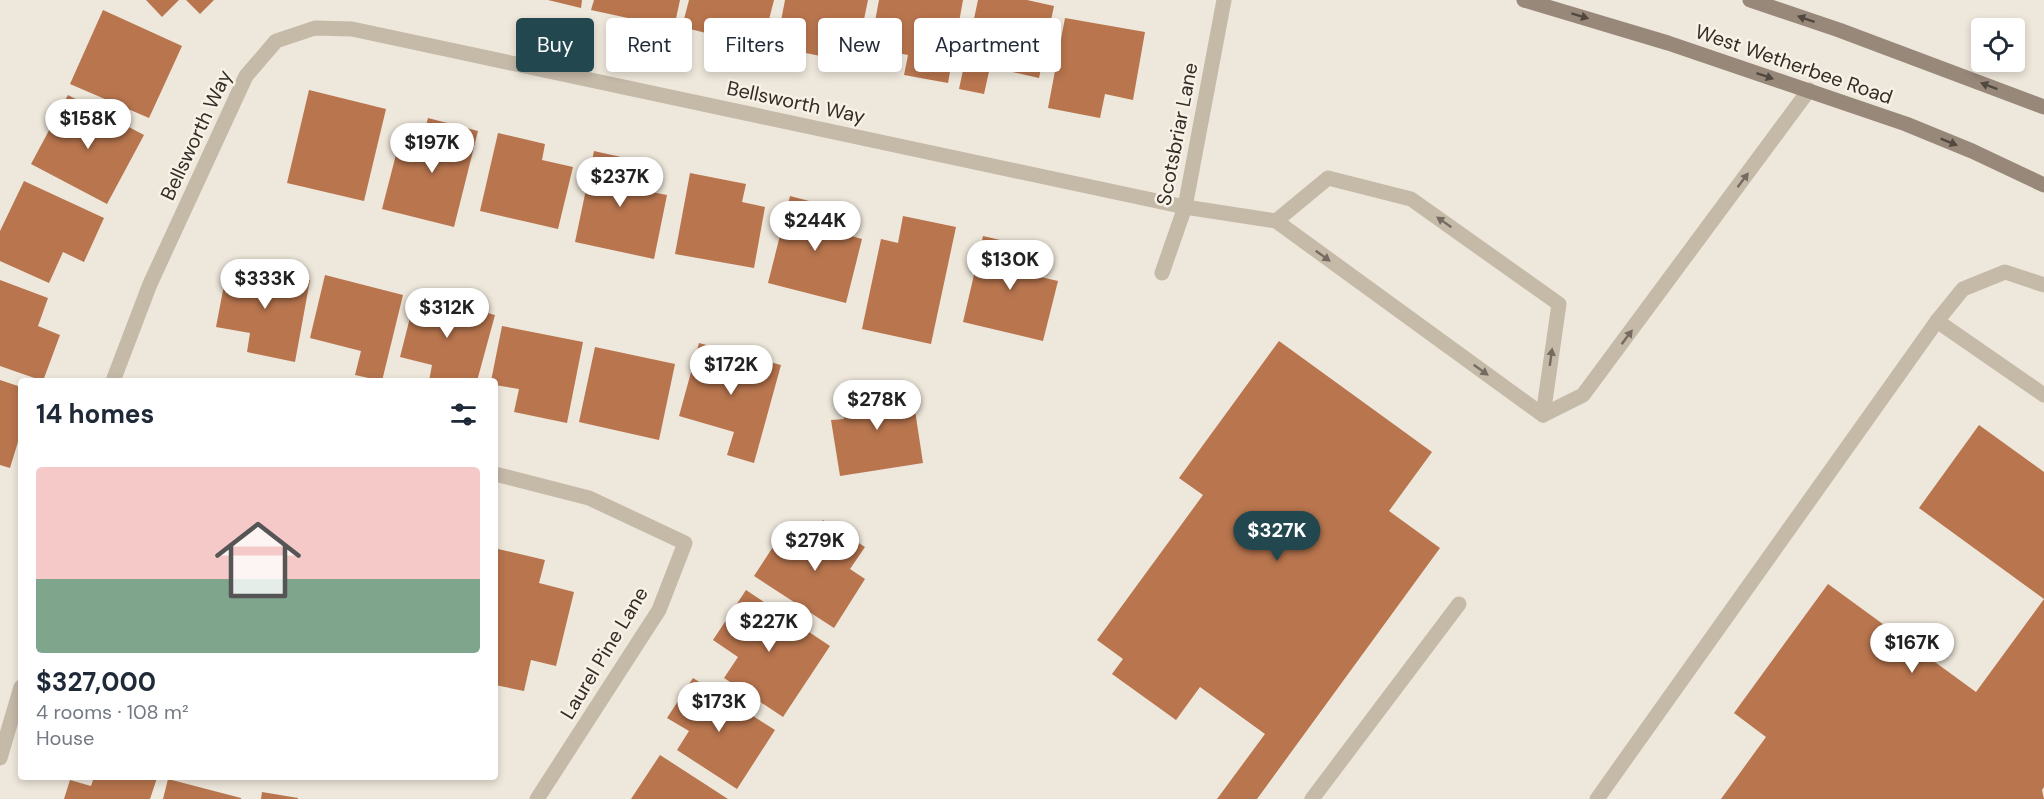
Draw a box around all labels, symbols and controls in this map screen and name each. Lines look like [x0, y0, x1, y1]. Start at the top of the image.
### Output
one-way arrow [1571, 12, 1589, 21]
one-way arrow [1797, 13, 1815, 23]
chip: Buy [516, 18, 594, 72]
chip: Rent [606, 18, 692, 72]
chip: Filters [704, 18, 806, 72]
chip: New [818, 18, 902, 72]
chip: Apartment [914, 18, 1061, 72]
street label: West Wetherbee Road [1692, 18, 1896, 110]
map controls [1971, 18, 2025, 72]
button: locate [1971, 18, 2025, 72]
street label: Scotsbriar Lane [1150, 60, 1204, 208]
street label: Bellsworth Way [154, 66, 238, 204]
one-way arrow [1757, 71, 1775, 81]
street label: Bellsworth Way [724, 75, 868, 129]
one-way arrow [1980, 81, 1998, 91]
pin: $158K [46, 99, 130, 150]
text: $158K [59, 105, 117, 131]
pin: $197K [390, 123, 474, 174]
text: $197K [404, 129, 460, 155]
one-way arrow [1940, 137, 1958, 147]
pin: $237K [578, 157, 662, 208]
text: $237K [590, 163, 650, 189]
one-way arrow [1736, 172, 1749, 188]
pin: $244K [773, 201, 857, 252]
text: $244K [784, 207, 846, 233]
one-way arrow [1436, 216, 1452, 228]
pin: $130K [968, 240, 1052, 291]
text: $130K [981, 246, 1039, 272]
one-way arrow [1315, 249, 1330, 261]
pin: $333K [223, 259, 307, 310]
text: $333K [234, 265, 296, 291]
pin: $312K [405, 288, 489, 339]
text: $312K [419, 294, 475, 320]
one-way arrow [1620, 329, 1632, 344]
pin: $172K [689, 345, 773, 396]
one-way arrow [1547, 348, 1556, 367]
text: $172K [704, 351, 758, 377]
one-way arrow [1472, 364, 1488, 376]
pin: $278K [835, 380, 919, 431]
text: $278K [847, 386, 907, 412]
text: 14 homes [36, 397, 154, 431]
icon: filters [447, 398, 480, 431]
icon: home [204, 506, 312, 614]
pin: $327K [1235, 511, 1319, 562]
text: $327K [1247, 517, 1307, 543]
pin: $279K [773, 521, 857, 572]
text: $279K [785, 527, 845, 553]
street label: Laurel Pine Lane [554, 582, 654, 724]
pin: $227K [727, 602, 811, 653]
text: $227K [740, 608, 798, 634]
pin: $167K [1870, 623, 1954, 674]
text: $167K [1884, 629, 1940, 655]
text: $327,000 [36, 665, 156, 699]
pin: $173K [677, 682, 761, 733]
text: $173K [691, 688, 747, 714]
text: 4 rooms · 108 m² [36, 699, 188, 725]
text: House [36, 725, 94, 751]

